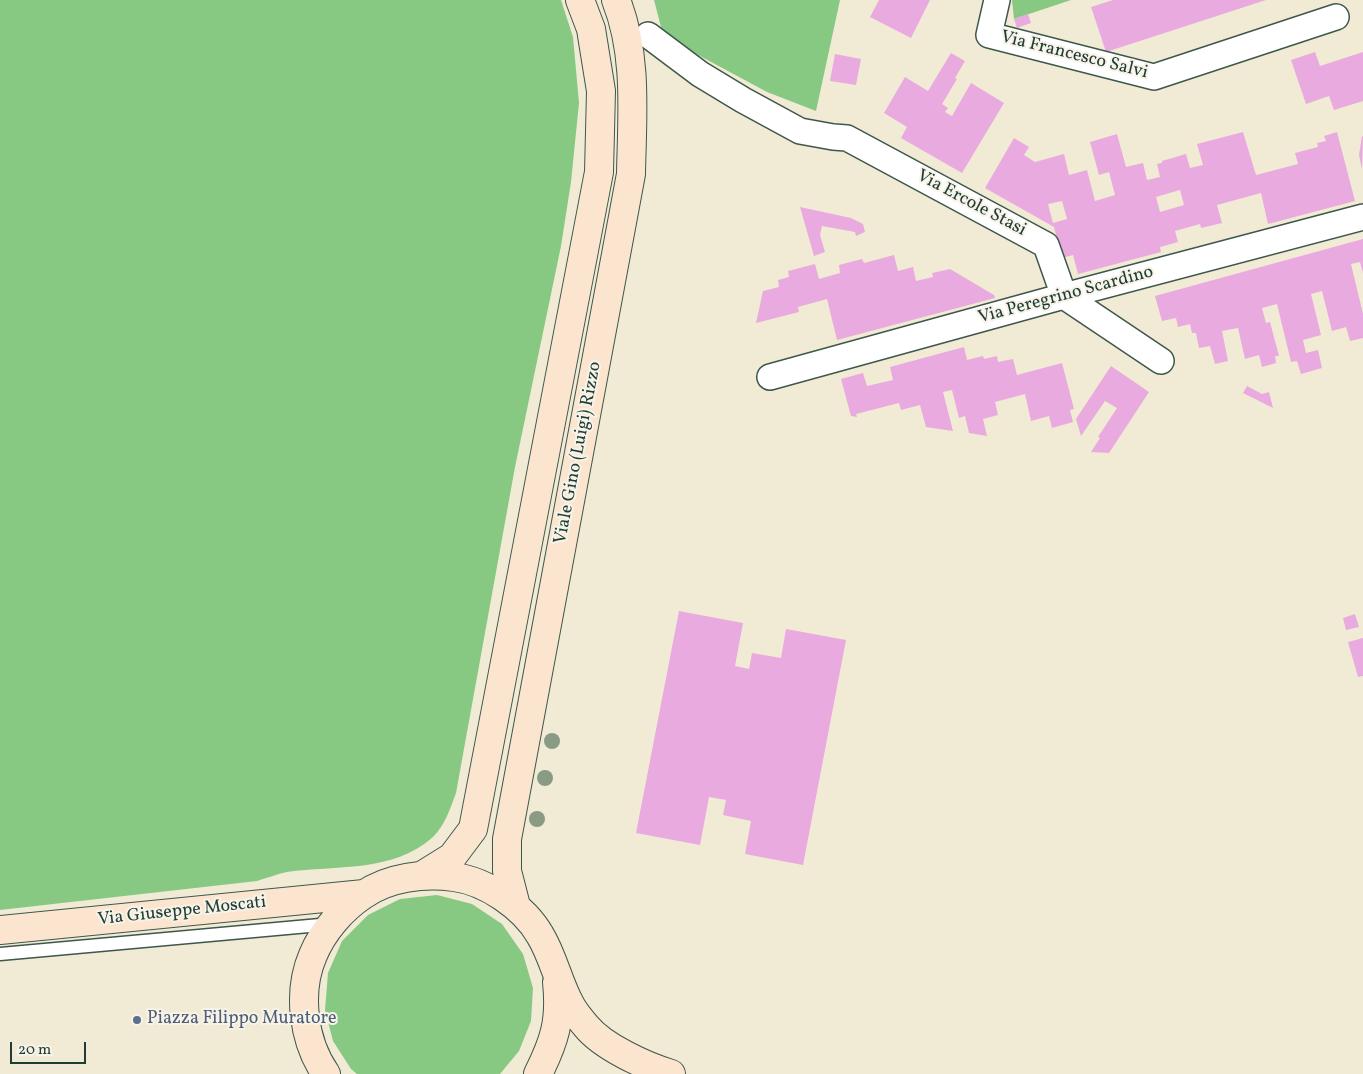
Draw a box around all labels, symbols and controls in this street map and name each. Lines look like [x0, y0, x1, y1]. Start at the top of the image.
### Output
street label: Via Francesco Salvi [998, 27, 1150, 85]
street label: Via Ercole Stasi [912, 166, 1030, 242]
street label: Via Peregrino Scardino [976, 262, 1156, 330]
street label: Viale Gino (Luigi) Rizzo [551, 360, 607, 546]
street label: Via Giuseppe Moscati [97, 892, 267, 932]
place label: Piazza Filippo Muratore [147, 1009, 337, 1031]
marker: Piazza Filippo Muratore [131, 1014, 143, 1026]
scale bar [12, 1032, 89, 1064]
text: 20 m [18, 1040, 51, 1061]

